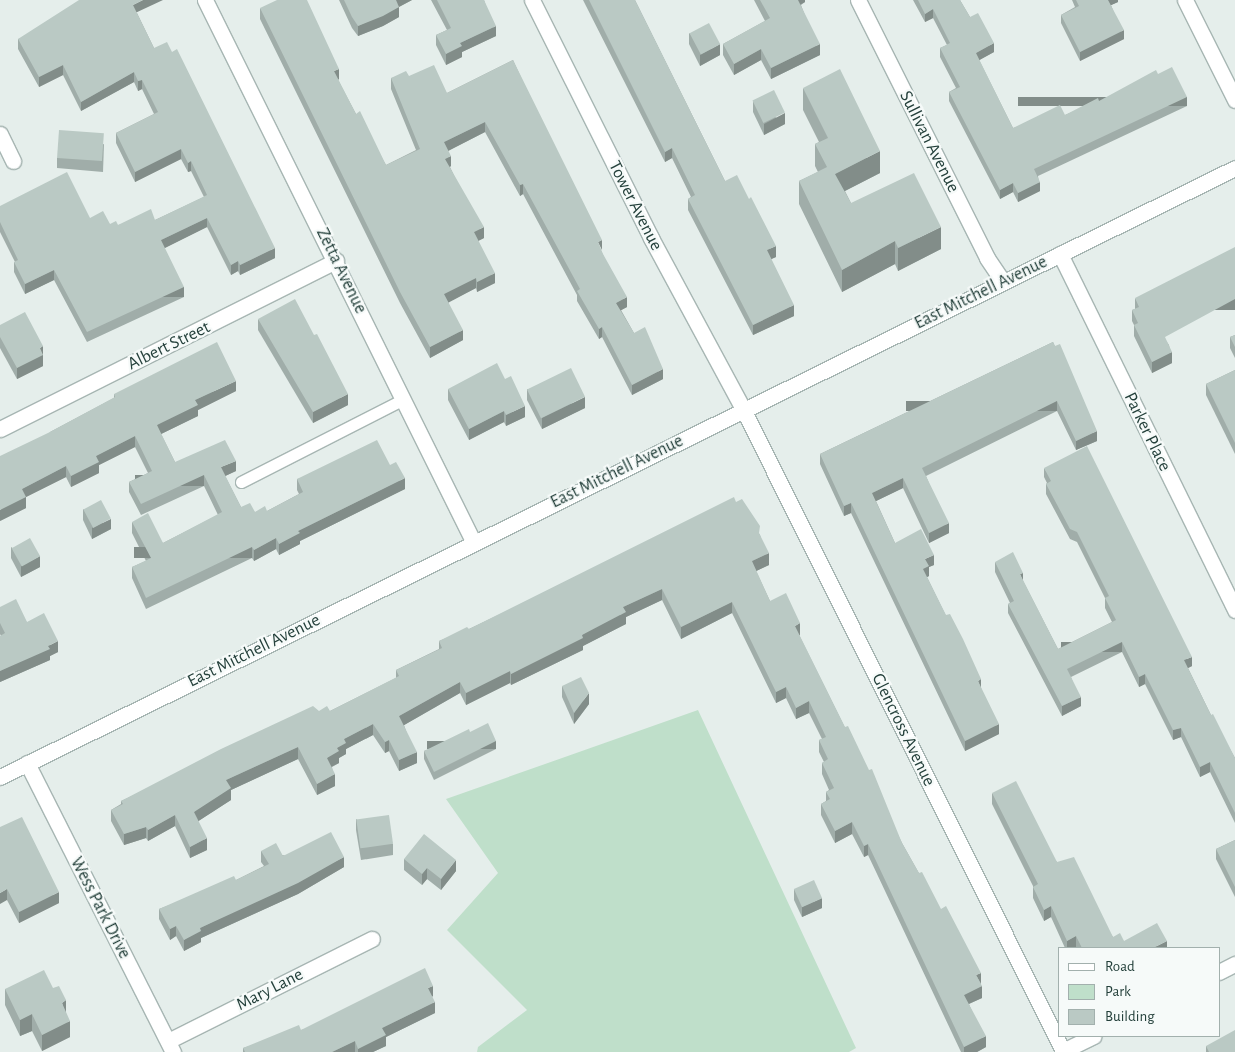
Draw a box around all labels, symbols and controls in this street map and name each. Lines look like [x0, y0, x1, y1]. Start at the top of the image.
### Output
street label: Sullivan Avenue [894, 88, 964, 196]
street label: Tower Avenue [603, 158, 667, 254]
street label: Zetta Avenue [311, 225, 371, 317]
street label: East Mitchell Avenue [911, 252, 1051, 334]
street label: Albert Street [124, 317, 214, 375]
street label: Parker Place [1119, 389, 1175, 475]
street label: East Mitchell Avenue [547, 431, 687, 513]
street label: East Mitchell Avenue [184, 610, 324, 692]
street label: Glencross Avenue [866, 670, 940, 790]
street label: Wess Park Drive [65, 853, 135, 963]
legend [1058, 947, 1220, 1037]
text: Road [1105, 959, 1135, 974]
street label: Mary Lane [233, 964, 307, 1016]
text: Park [1105, 984, 1131, 999]
text: Building [1105, 1009, 1155, 1024]

